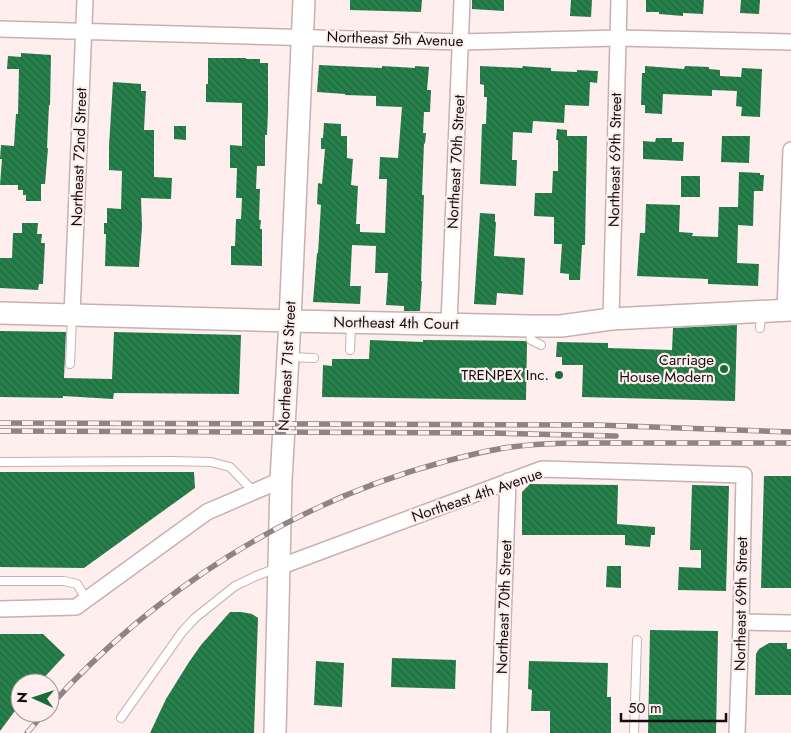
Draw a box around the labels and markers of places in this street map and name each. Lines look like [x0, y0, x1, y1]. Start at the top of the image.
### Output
place label: Carriage House Modern [619, 349, 714, 388]
marker: Carriage House Modern [718, 363, 730, 375]
place label: TRENPEX Inc. [461, 364, 549, 386]
marker: TRENPEX Inc. [553, 369, 565, 381]

